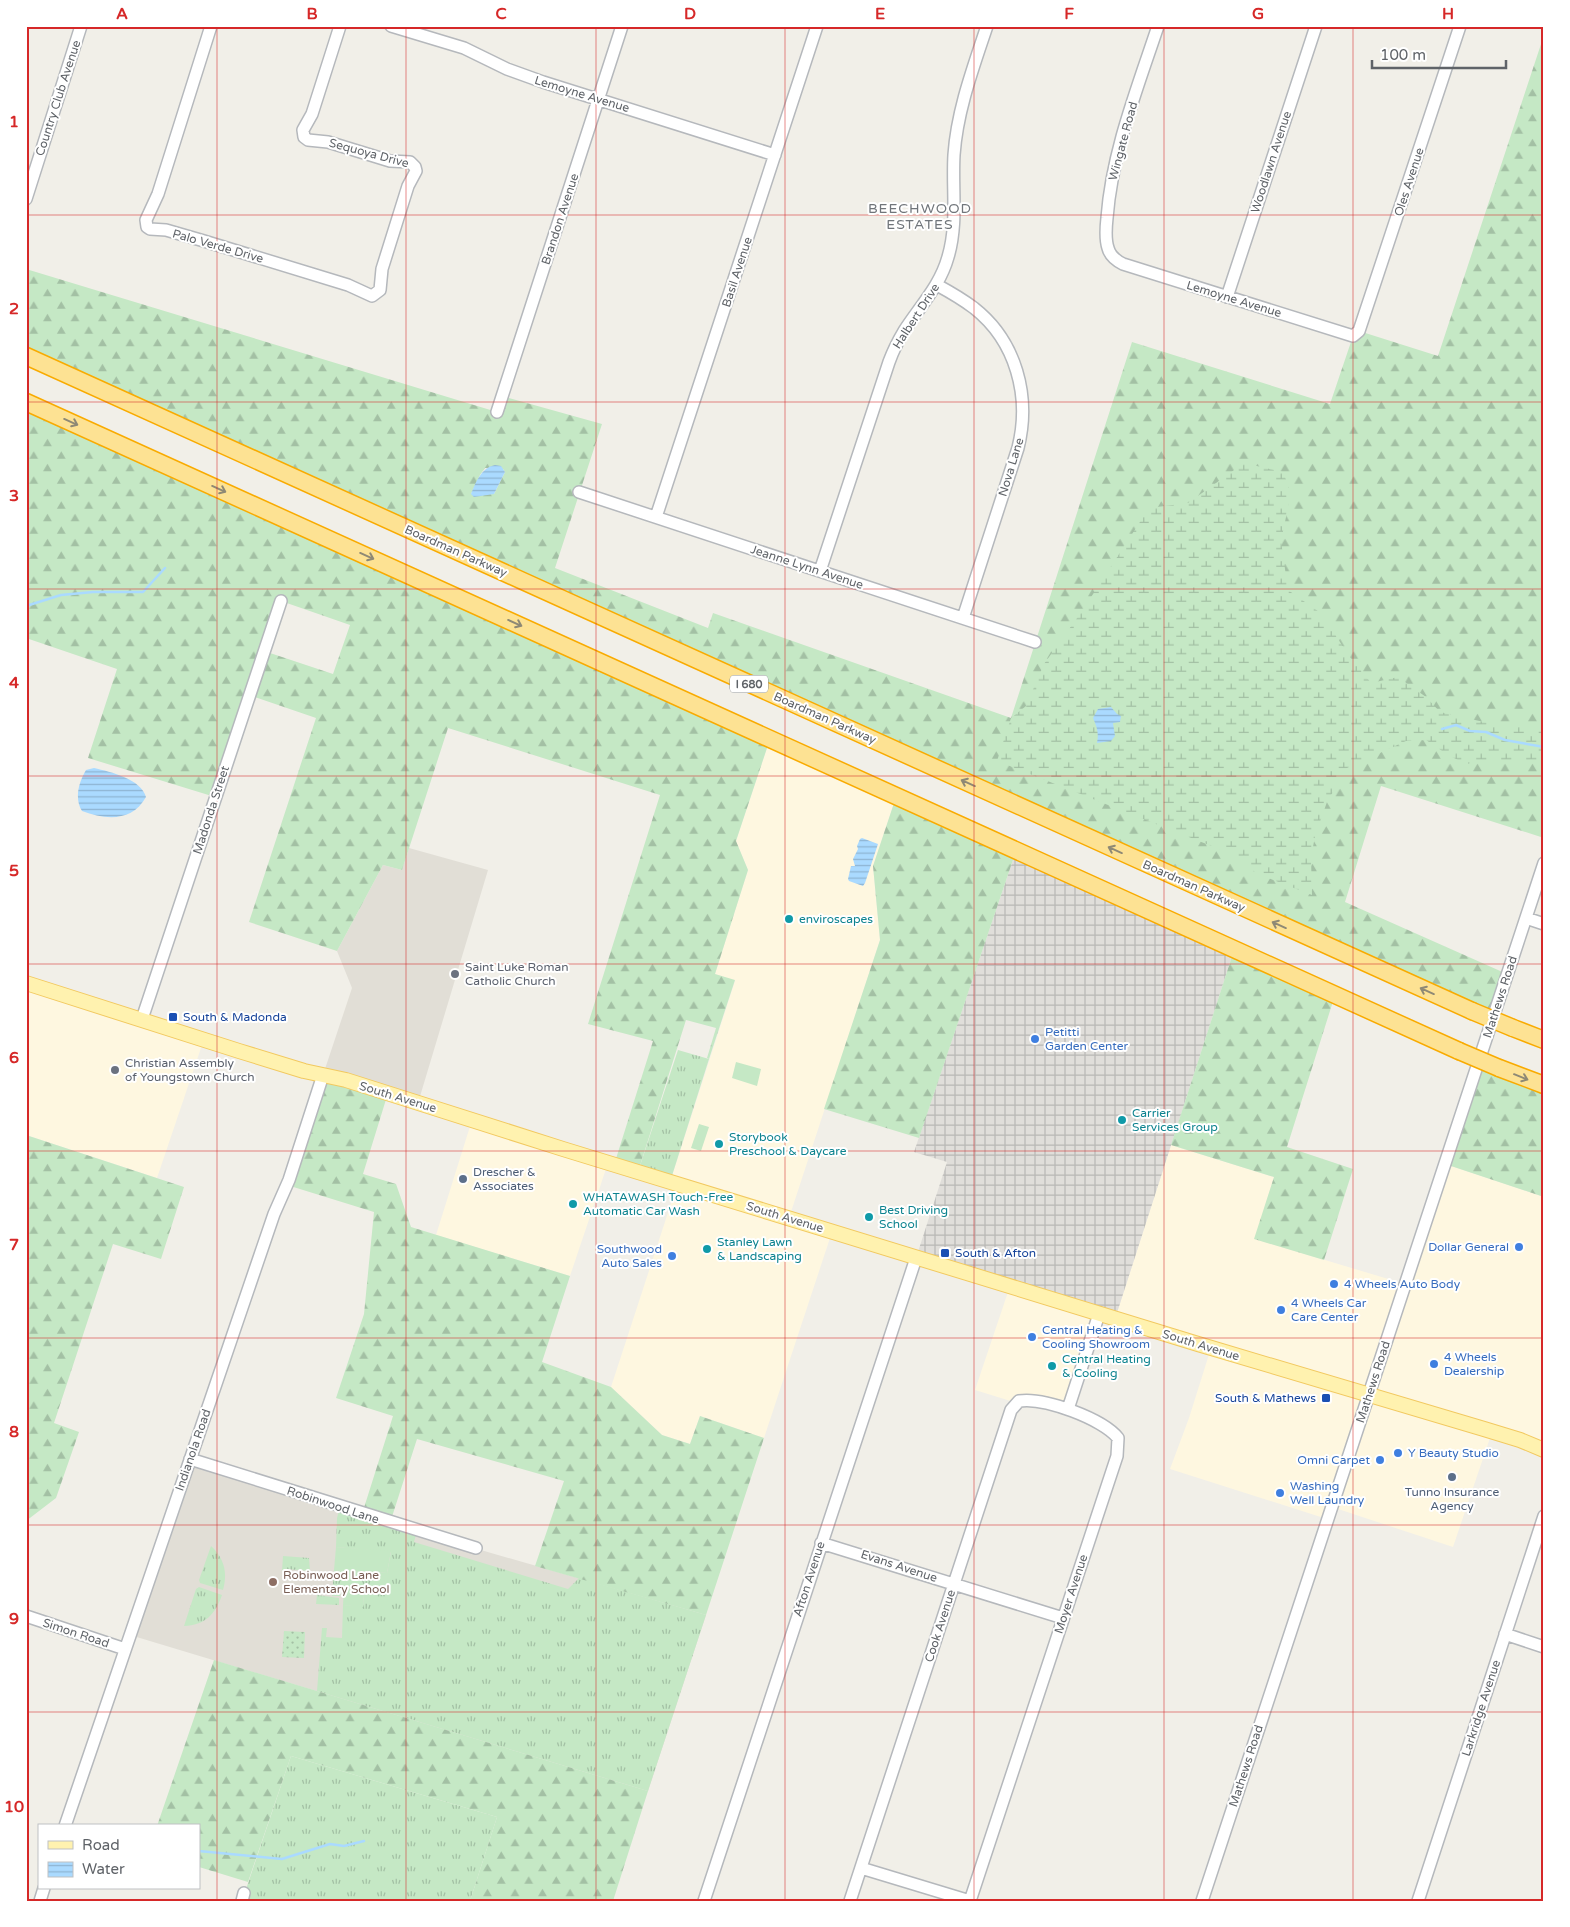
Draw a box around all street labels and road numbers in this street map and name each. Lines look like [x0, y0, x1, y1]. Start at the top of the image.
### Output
street label: Country Club Avenue [33, 38, 83, 158]
street label: Lemoyne Avenue [533, 73, 631, 115]
street label: Wingate Road [1106, 100, 1140, 182]
street label: Woodlawn Avenue [1248, 109, 1294, 215]
street label: Sequoya Drive [328, 136, 411, 170]
street label: Oles Avenue [1391, 146, 1427, 218]
street label: Brandon Avenue [539, 171, 581, 266]
street label: Palo Verde Drive [171, 226, 265, 266]
street label: Basil Avenue [719, 235, 755, 309]
street label: Lemoyne Avenue [1185, 278, 1283, 320]
street label: Halbert Drive [890, 281, 942, 351]
street label: Nova Lane [995, 436, 1027, 498]
street label: Boardman Parkway [403, 522, 510, 580]
street label: Jeanne Lynn Avenue [749, 542, 865, 592]
road number: I 680 [730, 676, 768, 692]
street label: Boardman Parkway [772, 689, 879, 747]
street label: Madonda Street [190, 764, 232, 856]
street label: Boardman Parkway [1141, 857, 1248, 915]
street label: Mathews Road [1480, 954, 1520, 1040]
street label: South Avenue [358, 1079, 438, 1115]
street label: South Avenue [745, 1199, 825, 1235]
street label: South Avenue [1161, 1327, 1241, 1363]
street label: Mathews Road [1353, 1339, 1393, 1425]
street label: Indianola Road [172, 1407, 214, 1493]
street label: Robinwood Lane [285, 1484, 381, 1527]
street label: Afton Avenue [790, 1539, 828, 1618]
street label: Evans Avenue [859, 1547, 939, 1585]
street label: Moyer Avenue [1052, 1552, 1090, 1635]
street label: Cook Avenue [922, 1588, 958, 1664]
street label: Simon Road [41, 1616, 111, 1650]
street label: Larkridge Avenue [1459, 1658, 1503, 1758]
street label: Mathews Road [1226, 1723, 1266, 1809]

